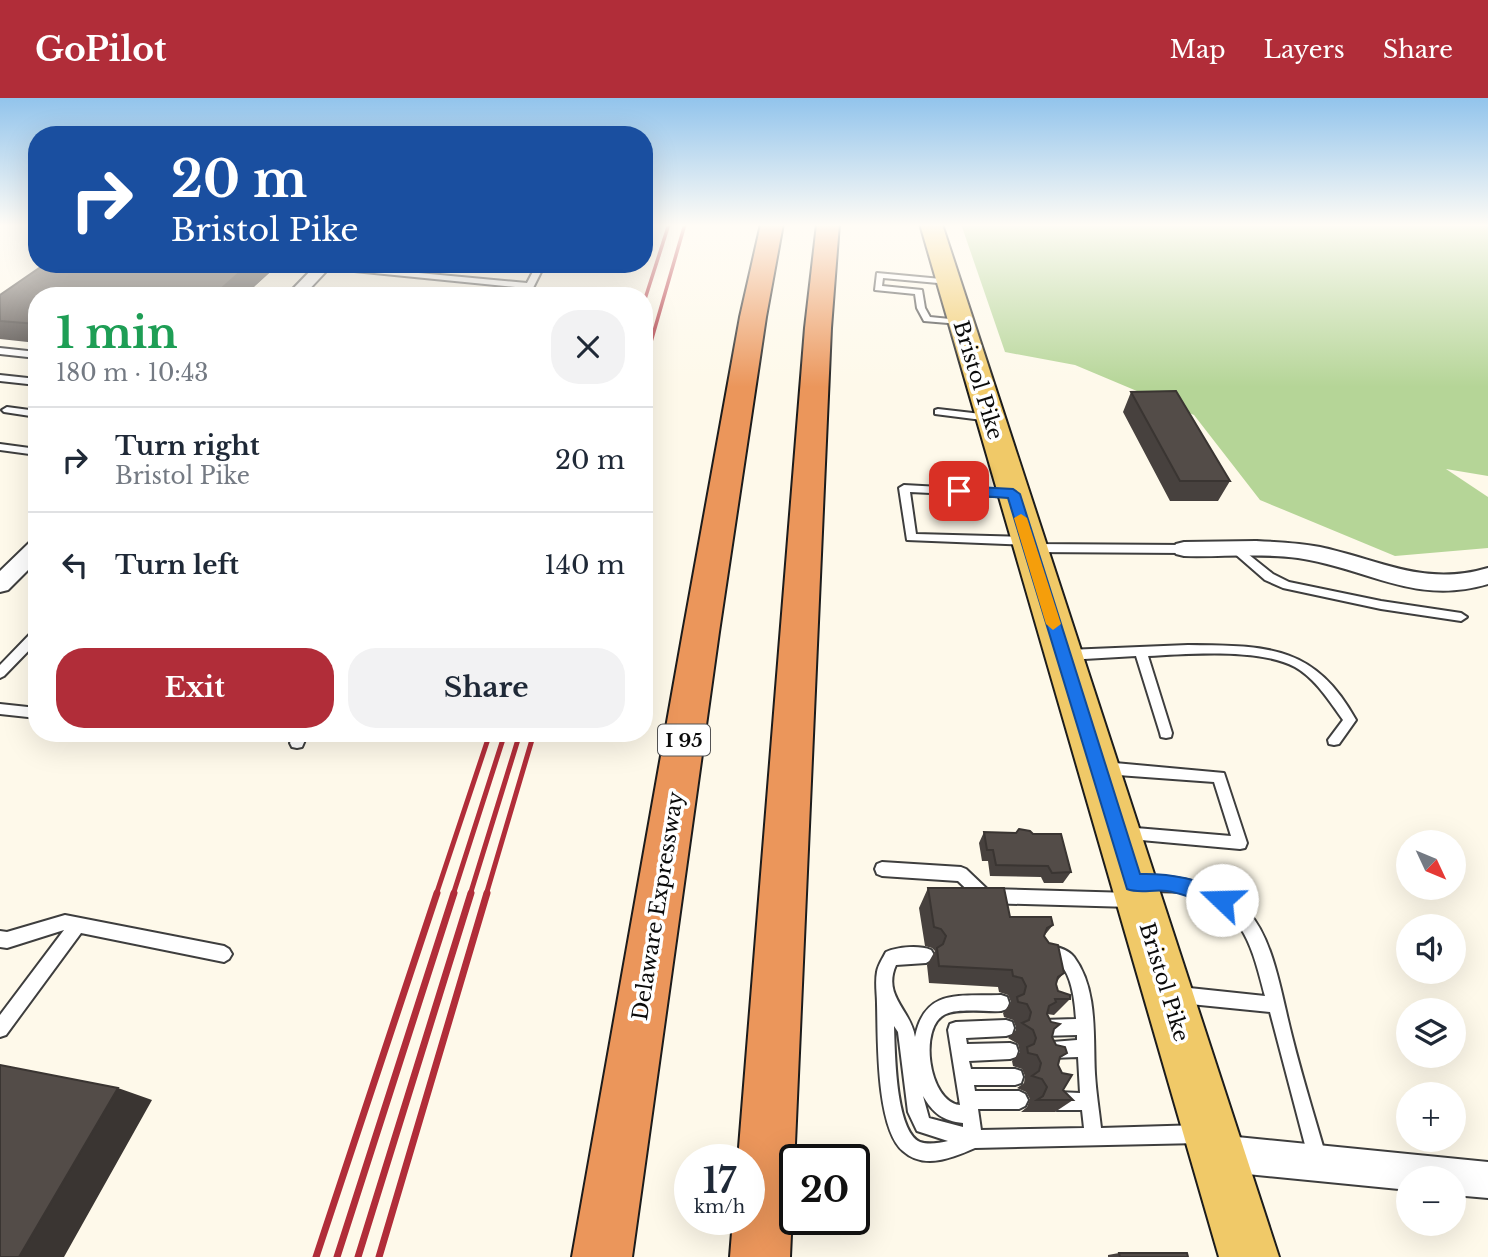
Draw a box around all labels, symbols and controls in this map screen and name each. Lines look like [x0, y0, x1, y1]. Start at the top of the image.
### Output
text: GoPilot [35, 29, 167, 70]
text: Map [1170, 35, 1226, 64]
text: Layers [1264, 35, 1345, 64]
text: Share [1383, 35, 1453, 64]
text: 20 m [171, 149, 307, 210]
icon: right [56, 154, 147, 245]
text: Bristol Pike [171, 210, 359, 250]
text: 1 min [56, 307, 178, 359]
button: close [551, 310, 625, 384]
street label: Bristol Pike [948, 317, 1008, 443]
text: 180 m · 10:43 [56, 359, 209, 387]
text: Turn right [115, 430, 260, 462]
icon: right [56, 441, 94, 479]
text: 20 m [555, 444, 625, 476]
pin [929, 461, 989, 521]
text: Bristol Pike [115, 462, 250, 490]
icon: arrive [940, 472, 978, 510]
icon: left [56, 546, 94, 584]
text: Turn left [115, 549, 239, 581]
text: 140 m [544, 549, 625, 581]
button: Exit [56, 648, 334, 728]
button: Share [348, 648, 625, 728]
road number: I 95 [658, 724, 710, 755]
street label: Delaware Expressway [627, 789, 689, 1022]
north arrow [1396, 830, 1466, 900]
map controls [1396, 830, 1466, 1236]
position arrow [1185, 863, 1259, 937]
button: sound [1396, 914, 1466, 984]
street label: Bristol Pike [1134, 919, 1194, 1045]
button: layers [1396, 998, 1466, 1068]
button: + [1396, 1082, 1466, 1152]
speed limit sign: 20 [779, 1144, 870, 1235]
text: 17 [703, 1159, 736, 1202]
button: − [1396, 1166, 1466, 1236]
text: km/h [694, 1196, 745, 1218]

